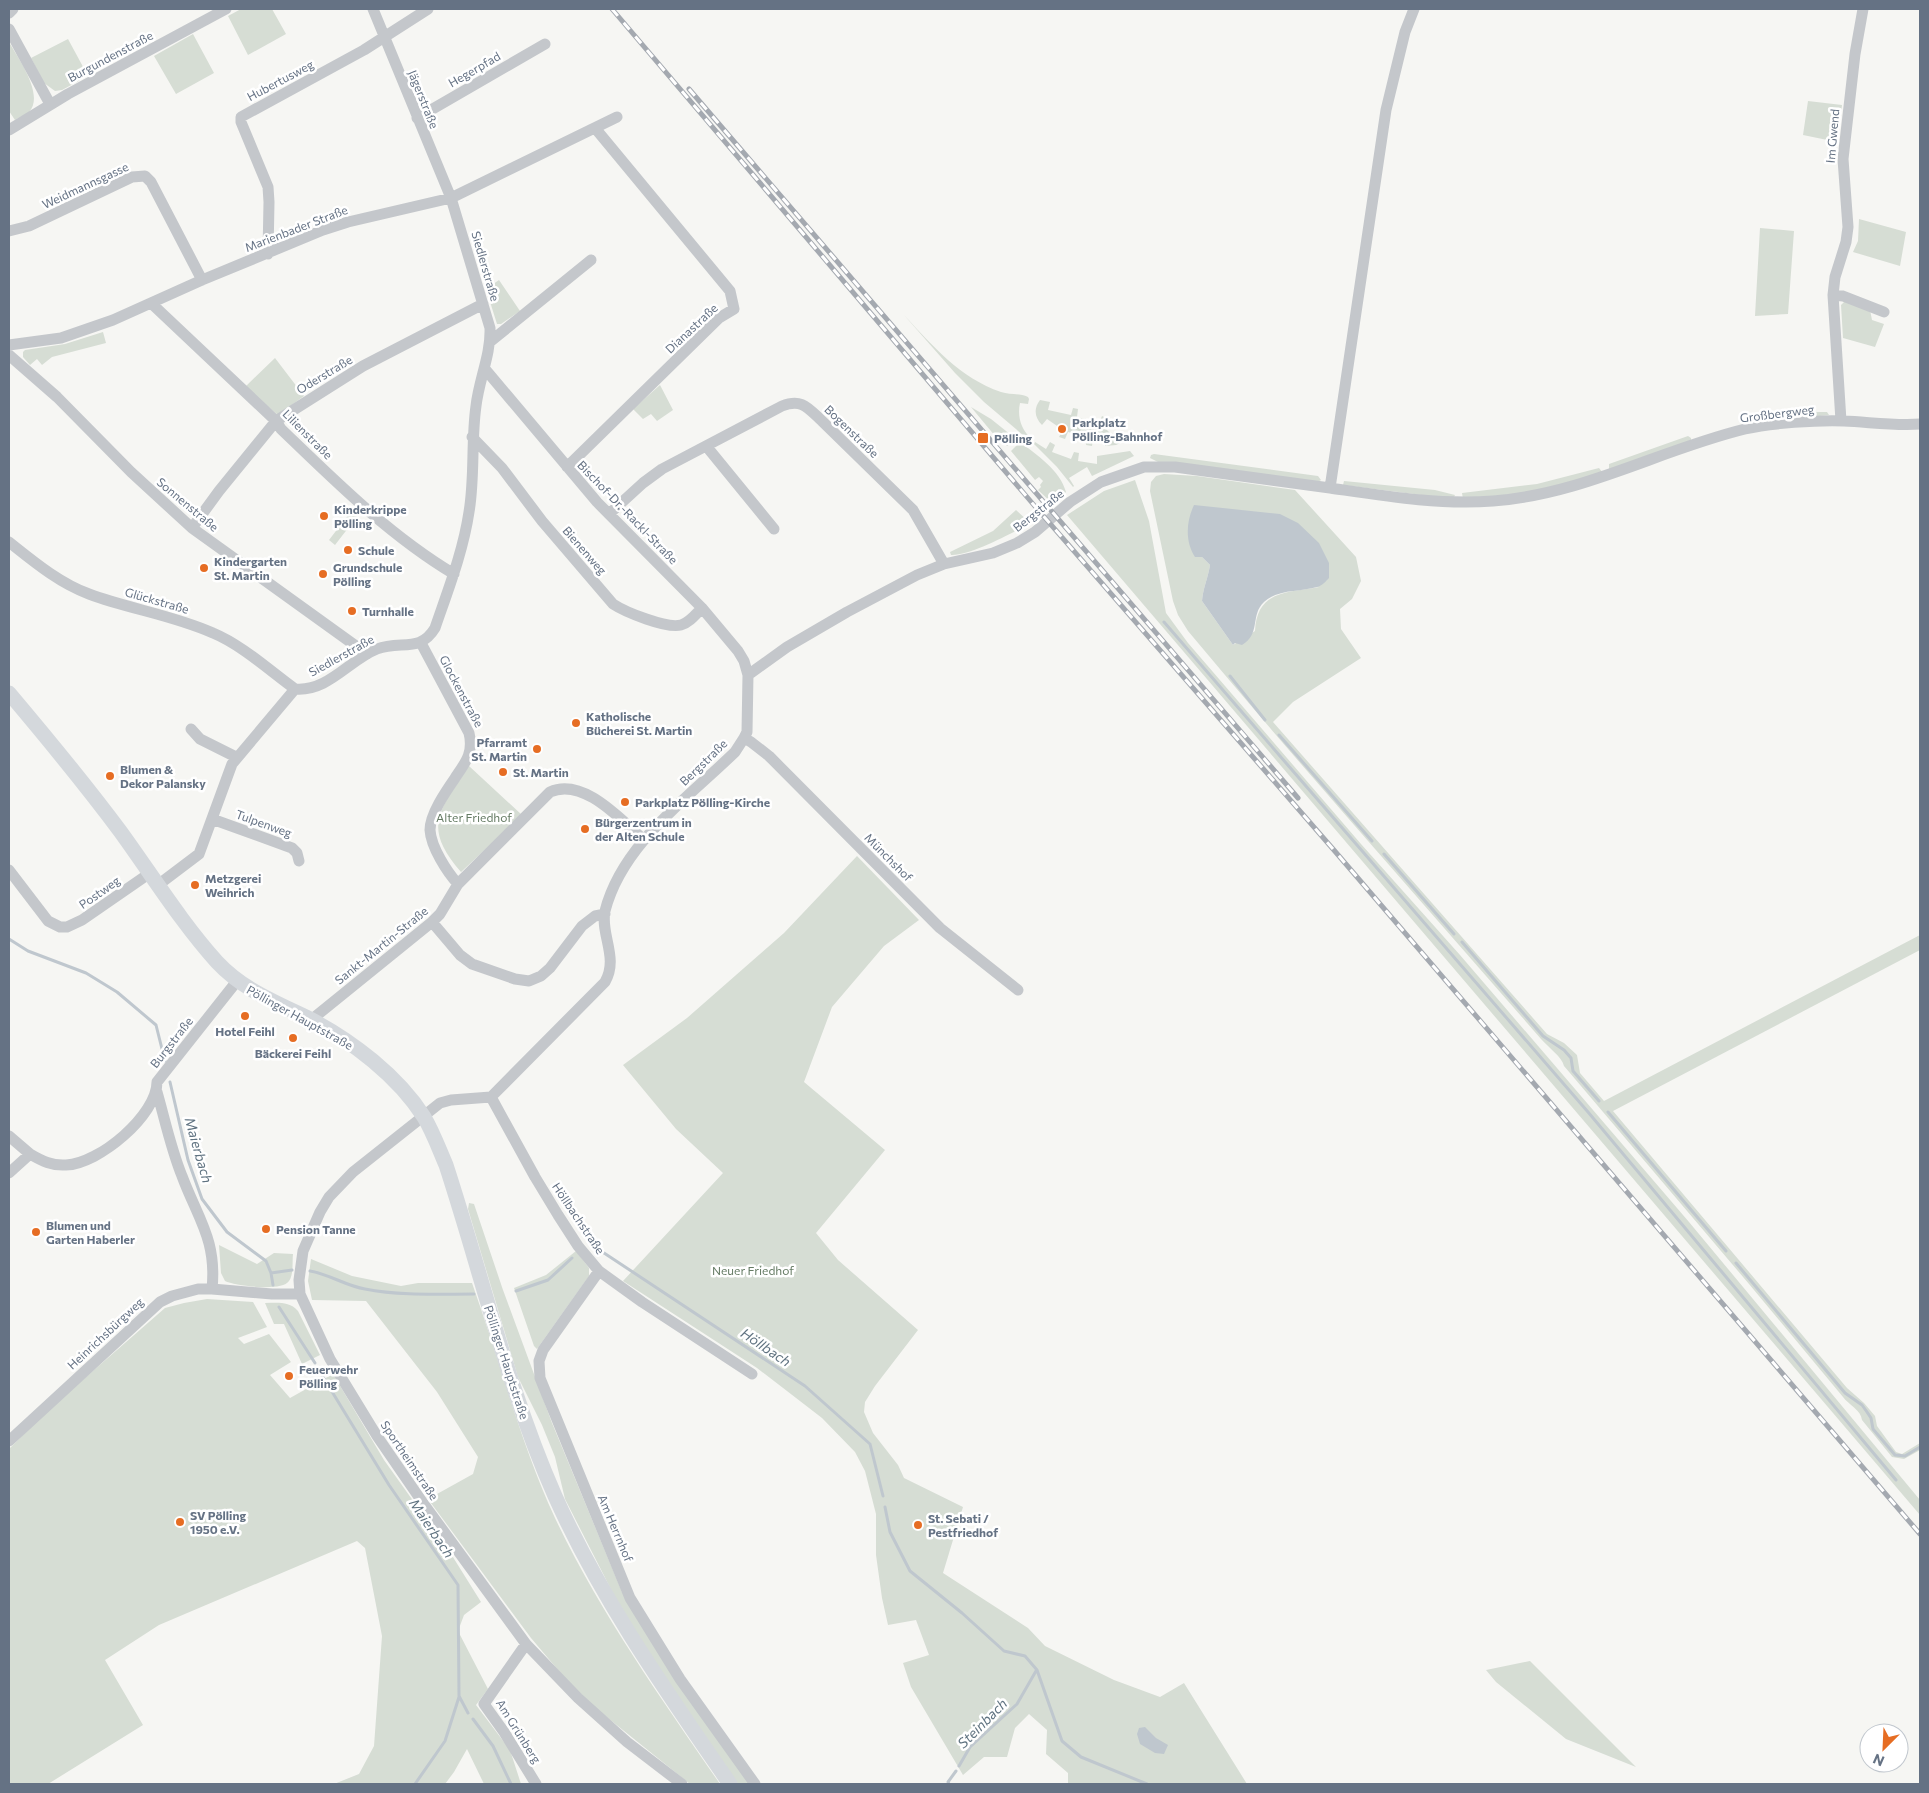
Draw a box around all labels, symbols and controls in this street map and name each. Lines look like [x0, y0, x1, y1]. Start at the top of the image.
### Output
street label: Burgundenstraße [65, 28, 155, 84]
street label: Hegerpfad [446, 48, 503, 89]
street label: Hubertusweg [244, 56, 316, 103]
street label: Jägerstraße [405, 68, 442, 131]
street label: Im Gwend [1823, 108, 1841, 164]
street label: Weidmannsgasse [40, 159, 130, 211]
street label: Marienbader Straße [243, 202, 349, 254]
street label: Siedlerstraße [469, 229, 503, 303]
street label: Dianastraße [662, 300, 720, 356]
street label: Oderstraße [294, 352, 354, 396]
street label: Großbergweg [1739, 401, 1815, 424]
street label: Bogenstraße [822, 402, 882, 460]
street label: Lilienstraße [280, 406, 336, 462]
place label: Parkplatz Pölling-Bahnhof [1072, 415, 1162, 443]
marker: Parkplatz Pölling-Bahnhof [1056, 423, 1068, 435]
marker: Pölling [976, 431, 990, 445]
place label: Pölling [994, 431, 1033, 445]
street label: Bischof-Dr.-Rackl-Straße [575, 458, 681, 566]
street label: Sonnenstraße [154, 474, 222, 534]
street label: Bergstraße [1010, 486, 1066, 534]
place label: Kinderkrippe Pölling [334, 502, 407, 530]
marker: Kinderkrippe Pölling [318, 510, 330, 522]
street label: Bienenweg [560, 523, 610, 577]
place label: Schule [358, 543, 394, 557]
marker: Schule [342, 544, 354, 556]
place label: Kindergarten St. Martin [214, 554, 287, 582]
place label: Grundschule Pölling [333, 560, 402, 588]
marker: Kindergarten St. Martin [198, 562, 210, 574]
marker: Grundschule Pölling [317, 568, 329, 580]
street label: Glückstraße [123, 584, 191, 616]
place label: Turnhalle [362, 604, 414, 618]
marker: Turnhalle [346, 605, 358, 617]
street label: Siedlerstraße [306, 631, 376, 679]
street label: Glockenstraße [437, 653, 487, 729]
place label: Katholische Bücherei St. Martin [586, 709, 692, 737]
marker: Katholische Bücherei St. Martin [570, 717, 582, 729]
place label: Pfarramt St. Martin [471, 735, 527, 763]
street label: Bergstraße [676, 736, 730, 788]
marker: Pfarramt St. Martin [531, 743, 543, 755]
place label: Blumen & Dekor Palansky [120, 762, 206, 790]
place label: St. Martin [513, 765, 569, 779]
marker: St. Martin [497, 766, 509, 778]
marker: Blumen & Dekor Palansky [104, 770, 116, 782]
place label: Parkplatz Pölling-Kirche [635, 795, 770, 809]
marker: Parkplatz Pölling-Kirche [619, 796, 631, 808]
street label: Tulpenweg [234, 806, 294, 840]
park label: Alter Friedhof [436, 810, 512, 824]
place label: Bürgerzentrum in der Alten Schule [595, 815, 692, 843]
marker: Bürgerzentrum in der Alten Schule [579, 823, 591, 835]
street label: Münchshof [862, 830, 916, 884]
place label: Metzgerei Weihrich [205, 871, 261, 899]
street label: Postweg [76, 873, 123, 911]
marker: Metzgerei Weihrich [189, 879, 201, 891]
street label: Sankt-Martin-Straße [332, 903, 430, 987]
street label: Pöllinger Hauptstraße [244, 982, 356, 1052]
marker: Hotel Feihl [239, 1010, 251, 1022]
street label: Burgstraße [147, 1014, 195, 1070]
place label: Hotel Feihl [215, 1024, 275, 1038]
marker: Bäckerei Feihl [287, 1032, 299, 1044]
place label: Bäckerei Feihl [255, 1046, 331, 1060]
water label: Maierbach [181, 1115, 217, 1185]
street label: Höllbachstraße [550, 1180, 608, 1256]
place label: Blumen und Garten Haberler [46, 1218, 135, 1246]
place label: Pension Tanne [276, 1222, 356, 1236]
marker: Pension Tanne [260, 1223, 272, 1235]
marker: Blumen und Garten Haberler [30, 1226, 42, 1238]
park label: Neuer Friedhof [712, 1263, 794, 1277]
street label: Heinrichsbürgweg [64, 1294, 146, 1372]
street label: Pöllinger Hauptstraße [482, 1303, 532, 1421]
water label: Höllbach [738, 1324, 794, 1370]
place label: Feuerwehr Pölling [299, 1362, 358, 1390]
marker: Feuerwehr Pölling [283, 1370, 295, 1382]
street label: Sportheimstraße [378, 1418, 442, 1502]
street label: Am Herrnhof [596, 1492, 637, 1564]
water label: Maierbach [406, 1495, 458, 1561]
place label: SV Pölling 1950 e.V. [190, 1508, 246, 1536]
place label: St. Sebati / Pestfriedhof [928, 1511, 998, 1539]
marker: SV Pölling 1950 e.V. [174, 1516, 186, 1528]
marker: St. Sebati / Pestfriedhof [912, 1519, 924, 1531]
water label: Steinbach [954, 1695, 1010, 1751]
street label: Am Grünberg [494, 1696, 545, 1766]
north arrow [1859, 1723, 1909, 1773]
text: N [1870, 1750, 1887, 1770]

